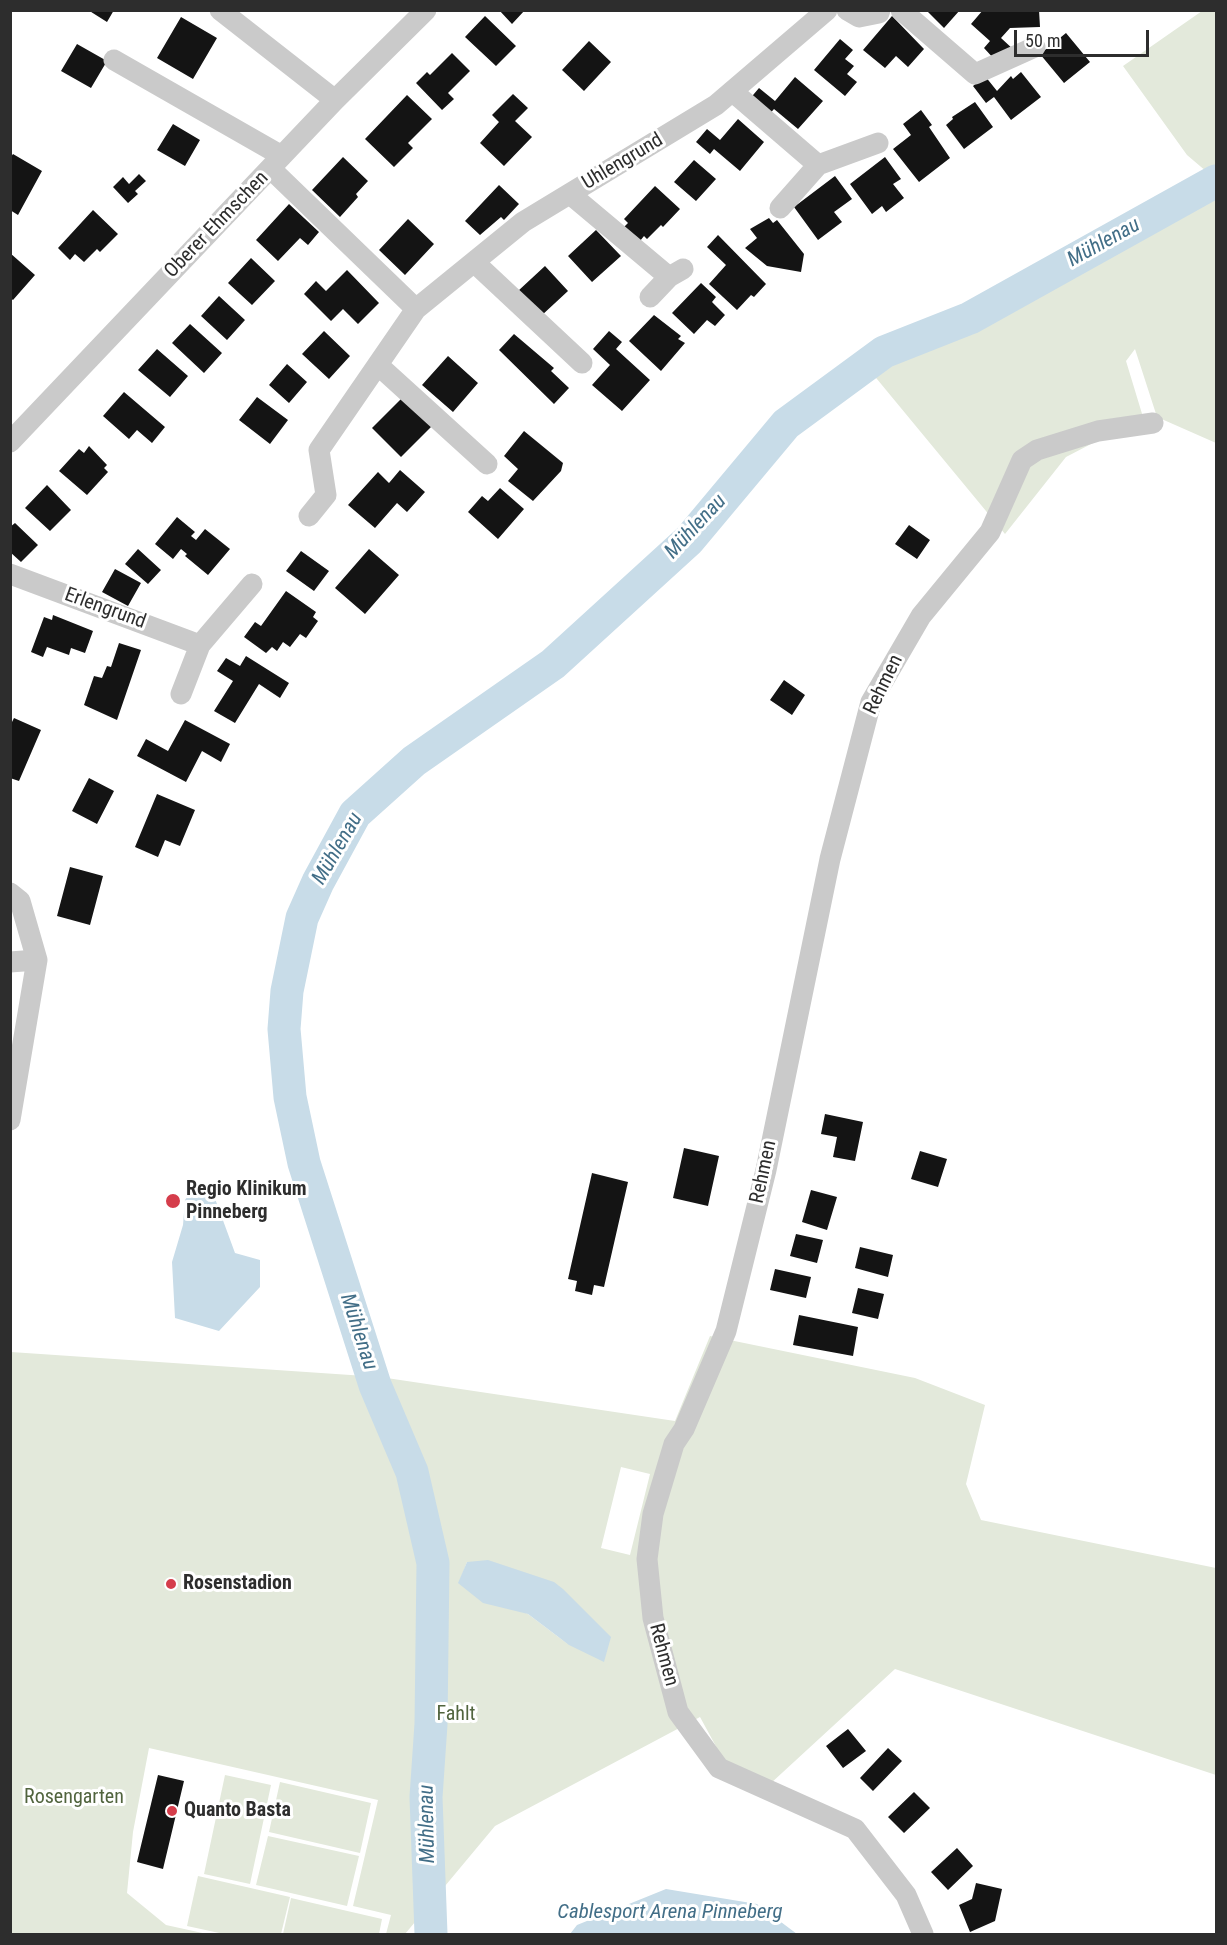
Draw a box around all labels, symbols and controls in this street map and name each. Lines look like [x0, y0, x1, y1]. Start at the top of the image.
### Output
scale bar [1017, 18, 1152, 56]
text: 50 m [1025, 30, 1060, 51]
street label: Uhlengrund [578, 129, 668, 195]
street label: Oberer Ehmschen [160, 167, 274, 283]
water label: Mühlenau [1063, 213, 1145, 273]
water label: Mühlenau [660, 490, 732, 564]
street label: Erlengrund [61, 583, 149, 635]
street label: Rehmen [859, 651, 909, 719]
water label: Mühlenau [307, 809, 369, 889]
street label: Rehmen [746, 1138, 782, 1206]
place label: Regio Klinikum Pinneberg [186, 1178, 307, 1225]
marker: Regio Klinikum Pinneberg [164, 1192, 182, 1210]
water label: Mühlenau [334, 1291, 382, 1373]
place label: Rosenstadion [183, 1572, 292, 1596]
marker: Rosenstadion [164, 1577, 178, 1591]
street label: Rehmen [643, 1621, 683, 1689]
park label: Fahlt [436, 1703, 476, 1727]
water label: Mühlenau [415, 1784, 441, 1864]
park label: Rosengarten [24, 1786, 124, 1810]
place label: Quanto Basta [184, 1799, 291, 1823]
marker: Quanto Basta [165, 1804, 179, 1818]
water label: Cablesport Arena Pinneberg [557, 1900, 783, 1926]

